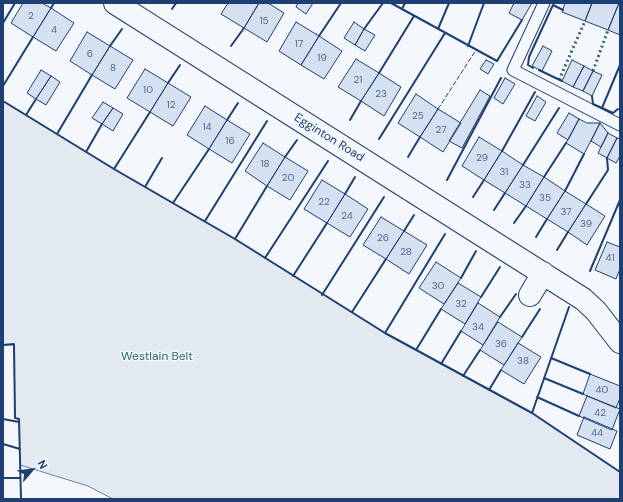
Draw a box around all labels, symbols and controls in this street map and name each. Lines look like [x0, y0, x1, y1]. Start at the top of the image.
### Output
house number: 2 [28, 10, 34, 22]
house number: 15 [259, 15, 269, 27]
house number: 4 [51, 24, 57, 36]
house number: 17 [295, 38, 303, 50]
house number: 6 [87, 48, 93, 60]
house number: 19 [317, 52, 327, 64]
house number: 8 [110, 62, 116, 74]
house number: 21 [354, 74, 362, 86]
house number: 10 [143, 84, 153, 96]
house number: 23 [375, 88, 387, 100]
house number: 12 [167, 99, 175, 111]
house number: 25 [412, 110, 424, 122]
street label: Egginton Road [291, 111, 367, 165]
house number: 14 [202, 121, 212, 133]
house number: 27 [436, 124, 446, 136]
house number: 16 [225, 135, 235, 147]
house number: 29 [476, 152, 488, 164]
house number: 18 [260, 158, 270, 170]
house number: 31 [500, 166, 508, 178]
house number: 20 [282, 172, 294, 184]
house number: 33 [519, 179, 531, 191]
house number: 35 [539, 192, 551, 204]
house number: 22 [318, 196, 330, 208]
house number: 37 [560, 206, 572, 218]
house number: 24 [341, 210, 353, 222]
house number: 39 [580, 218, 592, 230]
house number: 26 [377, 232, 389, 244]
house number: 28 [400, 246, 412, 258]
house number: 41 [605, 252, 615, 264]
house number: 30 [432, 280, 444, 292]
house number: 32 [455, 298, 467, 310]
house number: 34 [472, 321, 484, 333]
house number: 36 [495, 338, 507, 350]
park label: Westlain Belt [121, 350, 193, 364]
house number: 38 [517, 355, 529, 367]
house number: 40 [596, 384, 608, 396]
house number: 42 [594, 407, 606, 419]
house number: 44 [591, 427, 603, 439]
north arrow [12, 450, 52, 490]
text: N [35, 458, 51, 471]

